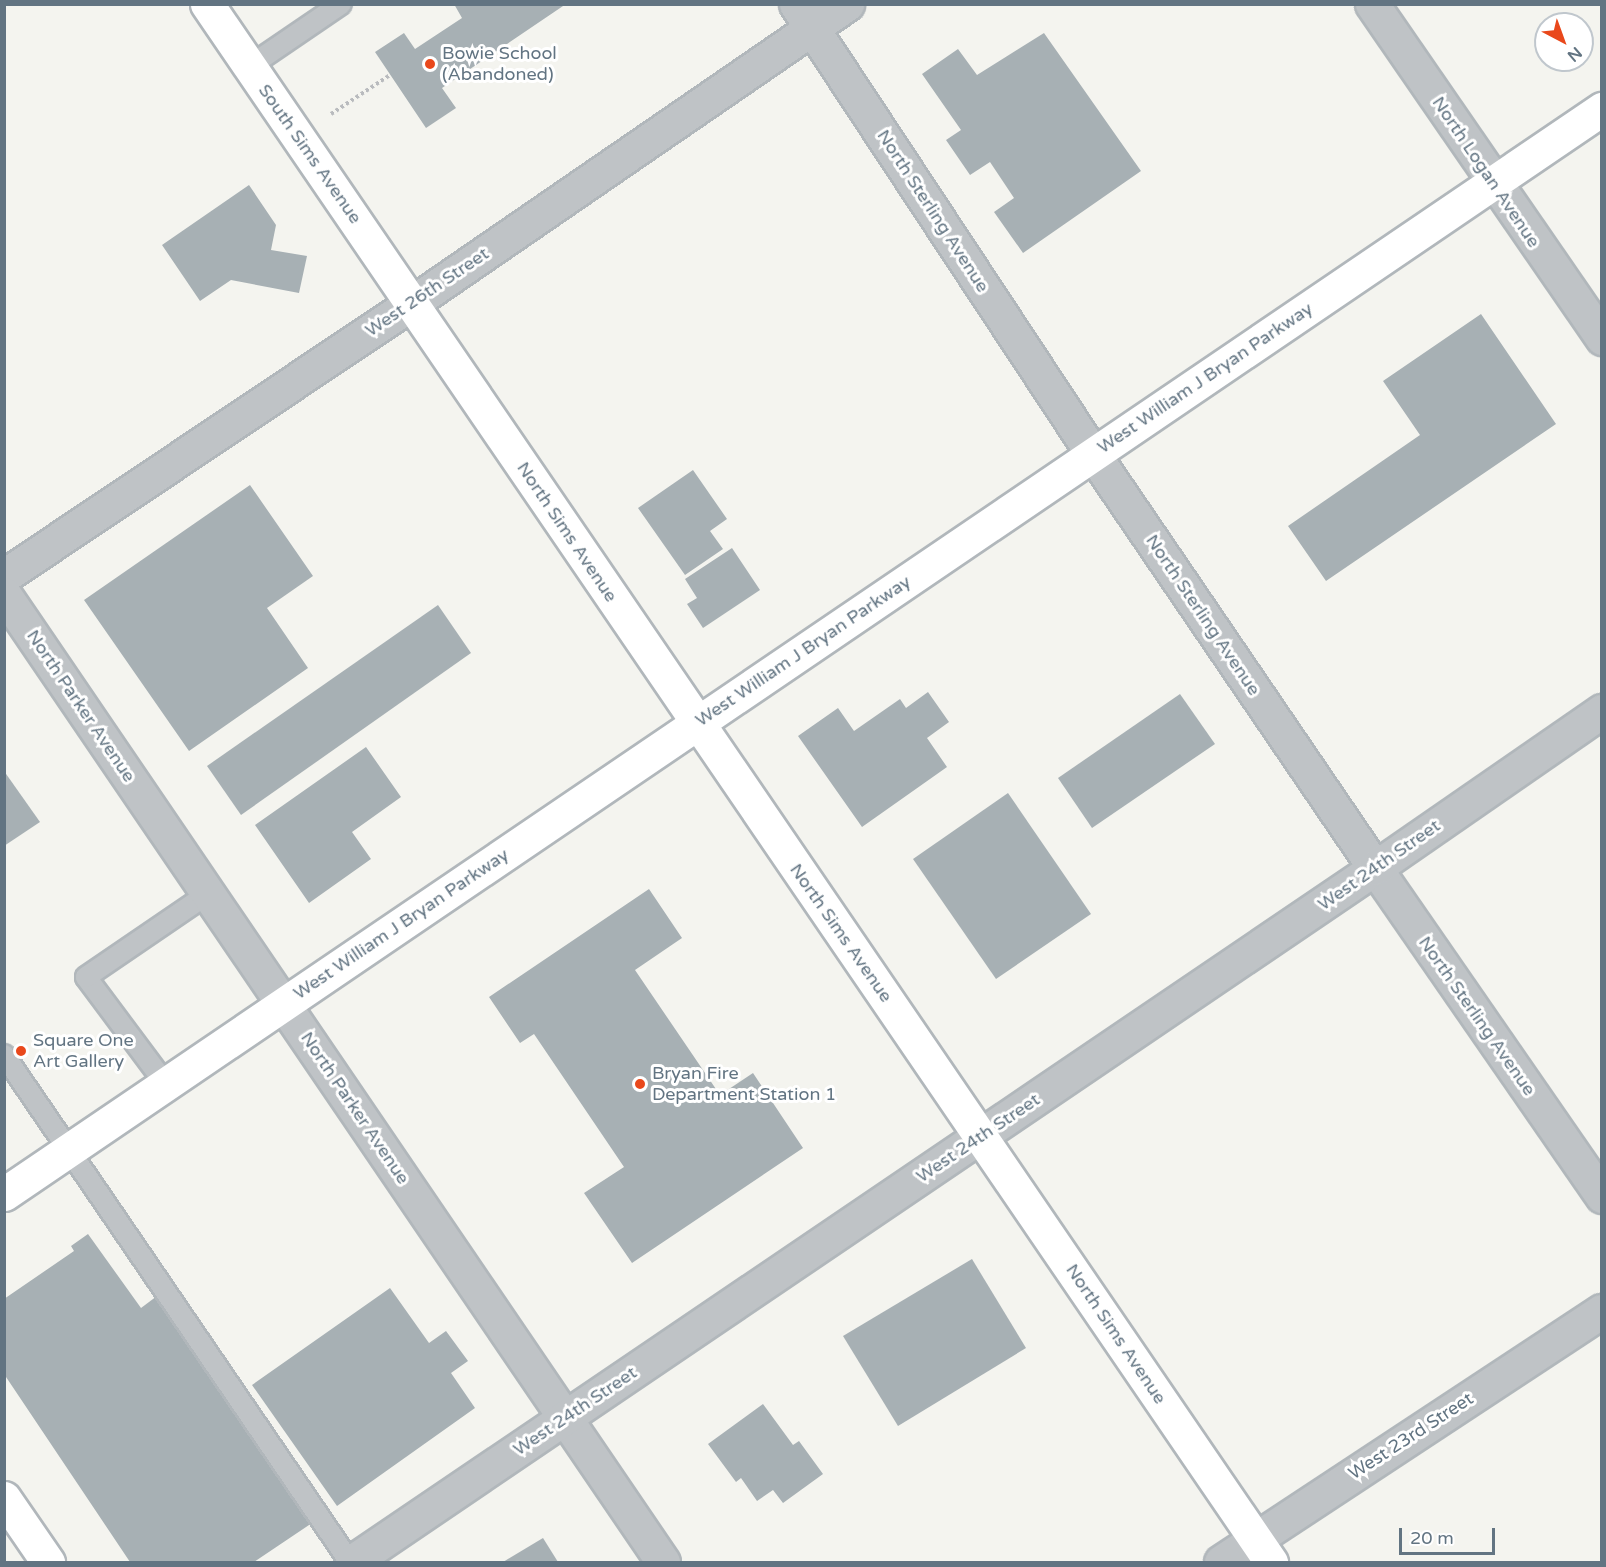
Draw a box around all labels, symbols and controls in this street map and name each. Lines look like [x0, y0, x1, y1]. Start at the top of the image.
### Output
north arrow [1534, 12, 1594, 72]
text: N [1563, 42, 1586, 66]
place label: Bowie School (Abandoned) [442, 43, 557, 86]
marker: Bowie School (Abandoned) [423, 57, 437, 71]
street label: South Sims Avenue [254, 80, 366, 228]
street label: North Logan Avenue [1427, 92, 1545, 252]
street label: North Sterling Avenue [872, 126, 994, 296]
street label: West 26th Street [361, 243, 493, 341]
street label: West William J Bryan Parkway [1093, 298, 1317, 458]
street label: North Sims Avenue [512, 458, 622, 606]
street label: North Sterling Avenue [1141, 530, 1265, 700]
street label: West William J Bryan Parkway [691, 571, 915, 731]
street label: North Parker Avenue [22, 626, 140, 786]
street label: West 24th Street [1314, 815, 1444, 915]
street label: West William J Bryan Parkway [289, 844, 513, 1004]
street label: North Sims Avenue [785, 860, 897, 1006]
street label: North Sterling Avenue [1414, 932, 1540, 1100]
street label: North Parker Avenue [296, 1028, 414, 1188]
place label: Square One Art Gallery [33, 1030, 134, 1072]
marker: Square One Art Gallery [14, 1044, 28, 1058]
place label: Bryan Fire Department Station 1 [652, 1063, 836, 1106]
marker: Bryan Fire Department Station 1 [633, 1077, 647, 1091]
street label: West 24th Street [912, 1089, 1044, 1187]
street label: North Sims Avenue [1061, 1260, 1171, 1408]
street label: West 24th Street [509, 1362, 641, 1460]
street label: West 23rd Street [1345, 1388, 1477, 1484]
scale bar [1402, 1516, 1498, 1554]
text: 20 m [1410, 1527, 1454, 1549]

